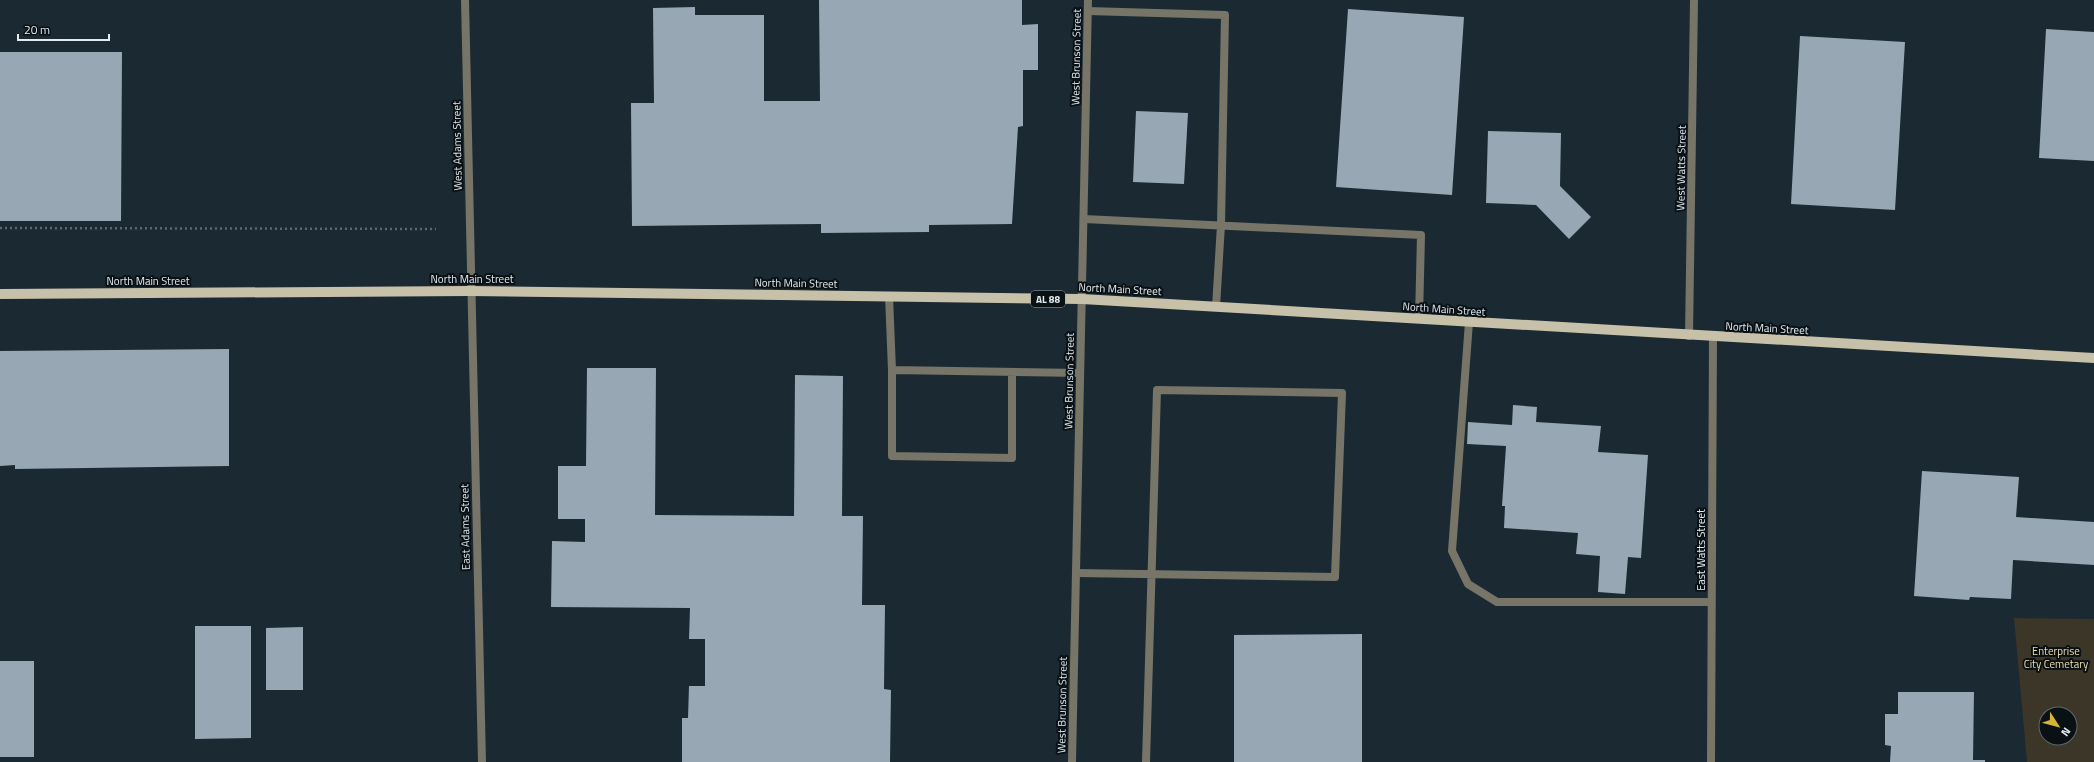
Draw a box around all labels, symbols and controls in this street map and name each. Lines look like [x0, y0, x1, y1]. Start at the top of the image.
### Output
street label: West Brunson Street [1067, 9, 1085, 105]
scale bar [18, 16, 109, 42]
text: 20 m [24, 20, 50, 39]
street label: West Adams Street [448, 101, 466, 191]
street label: West Watts Street [1672, 125, 1690, 211]
street label: North Main Street [430, 271, 514, 287]
street label: North Main Street [106, 273, 190, 289]
street label: North Main Street [754, 274, 838, 292]
street label: North Main Street [1078, 279, 1162, 299]
road number: AL 88 [1031, 291, 1065, 307]
street label: North Main Street [1402, 298, 1486, 320]
street label: North Main Street [1725, 318, 1809, 338]
street label: West Brunson Street [1060, 333, 1078, 429]
street label: East Adams Street [456, 484, 474, 570]
street label: East Watts Street [1693, 509, 1709, 591]
park label: Enterprise City Cemetary [2024, 643, 2089, 672]
street label: West Brunson Street [1053, 657, 1071, 753]
north arrow [2038, 706, 2078, 746]
text: N [2057, 724, 2075, 740]

